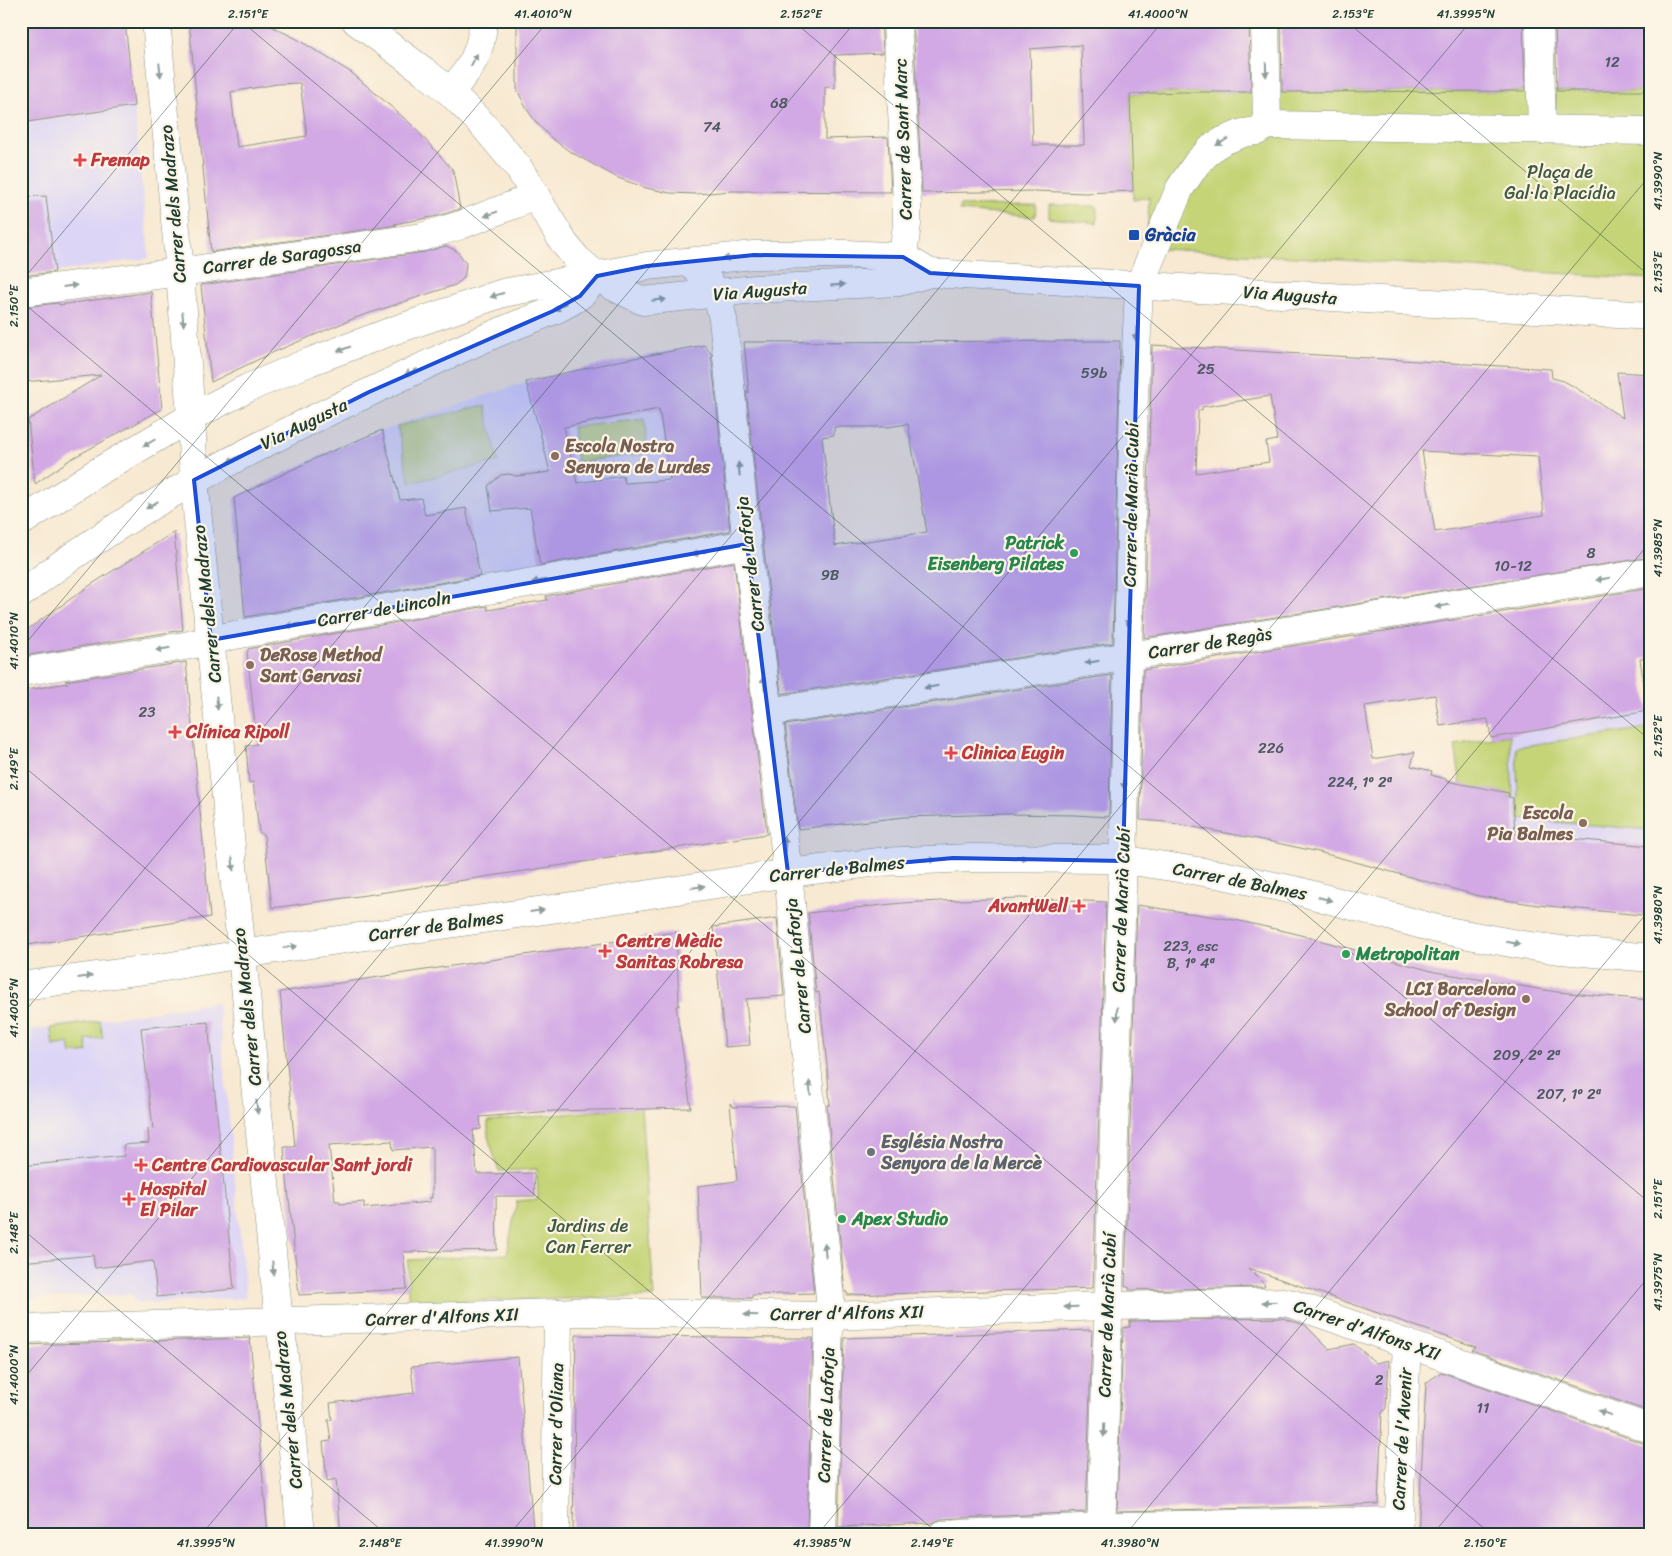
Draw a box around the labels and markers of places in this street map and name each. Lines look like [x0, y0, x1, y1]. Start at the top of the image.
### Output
place label: Fremap [90, 144, 150, 176]
marker: Fremap [73, 153, 87, 167]
place label: Gràcia [1144, 219, 1197, 251]
marker: Gràcia [1127, 228, 1141, 242]
place label: Escola Nostra Senyora de Lurdes [564, 430, 711, 483]
marker: Escola Nostra Senyora de Lurdes [549, 450, 561, 462]
place label: Patrick Eisenberg Pilates [927, 527, 1065, 580]
marker: Patrick Eisenberg Pilates [1068, 547, 1080, 559]
place label: DeRose Method Sant Gervasi [259, 639, 383, 692]
marker: DeRose Method Sant Gervasi [244, 659, 256, 671]
place label: Clínica Ripoll [185, 716, 290, 748]
marker: Clínica Ripoll [168, 725, 182, 739]
place label: Clinica Eugin [961, 737, 1064, 769]
marker: Clinica Eugin [944, 746, 958, 760]
place label: Escola Pia Balmes [1487, 797, 1574, 850]
marker: Escola Pia Balmes [1577, 817, 1589, 829]
place label: AvantWell [987, 890, 1069, 922]
marker: AvantWell [1072, 899, 1086, 913]
place label: Centre Mèdic Sanitas Robresa [615, 925, 744, 978]
place label: Metropolitan [1355, 938, 1460, 970]
marker: Centre Mèdic Sanitas Robresa [598, 944, 612, 958]
marker: Metropolitan [1340, 948, 1352, 960]
place label: LCI Barcelona School of Design [1384, 973, 1516, 1026]
marker: LCI Barcelona School of Design [1520, 993, 1532, 1005]
place label: Església Nostra Senyora de la Mercè [880, 1126, 1043, 1179]
marker: Església Nostra Senyora de la Mercè [865, 1146, 877, 1158]
place label: Centre Cardiovascular Sant jordi [151, 1149, 413, 1181]
marker: Centre Cardiovascular Sant jordi [134, 1158, 148, 1172]
place label: Hospital El Pilar [139, 1173, 207, 1226]
marker: Hospital El Pilar [122, 1192, 136, 1206]
place label: Apex Studio [851, 1203, 949, 1235]
marker: Apex Studio [836, 1213, 848, 1225]

